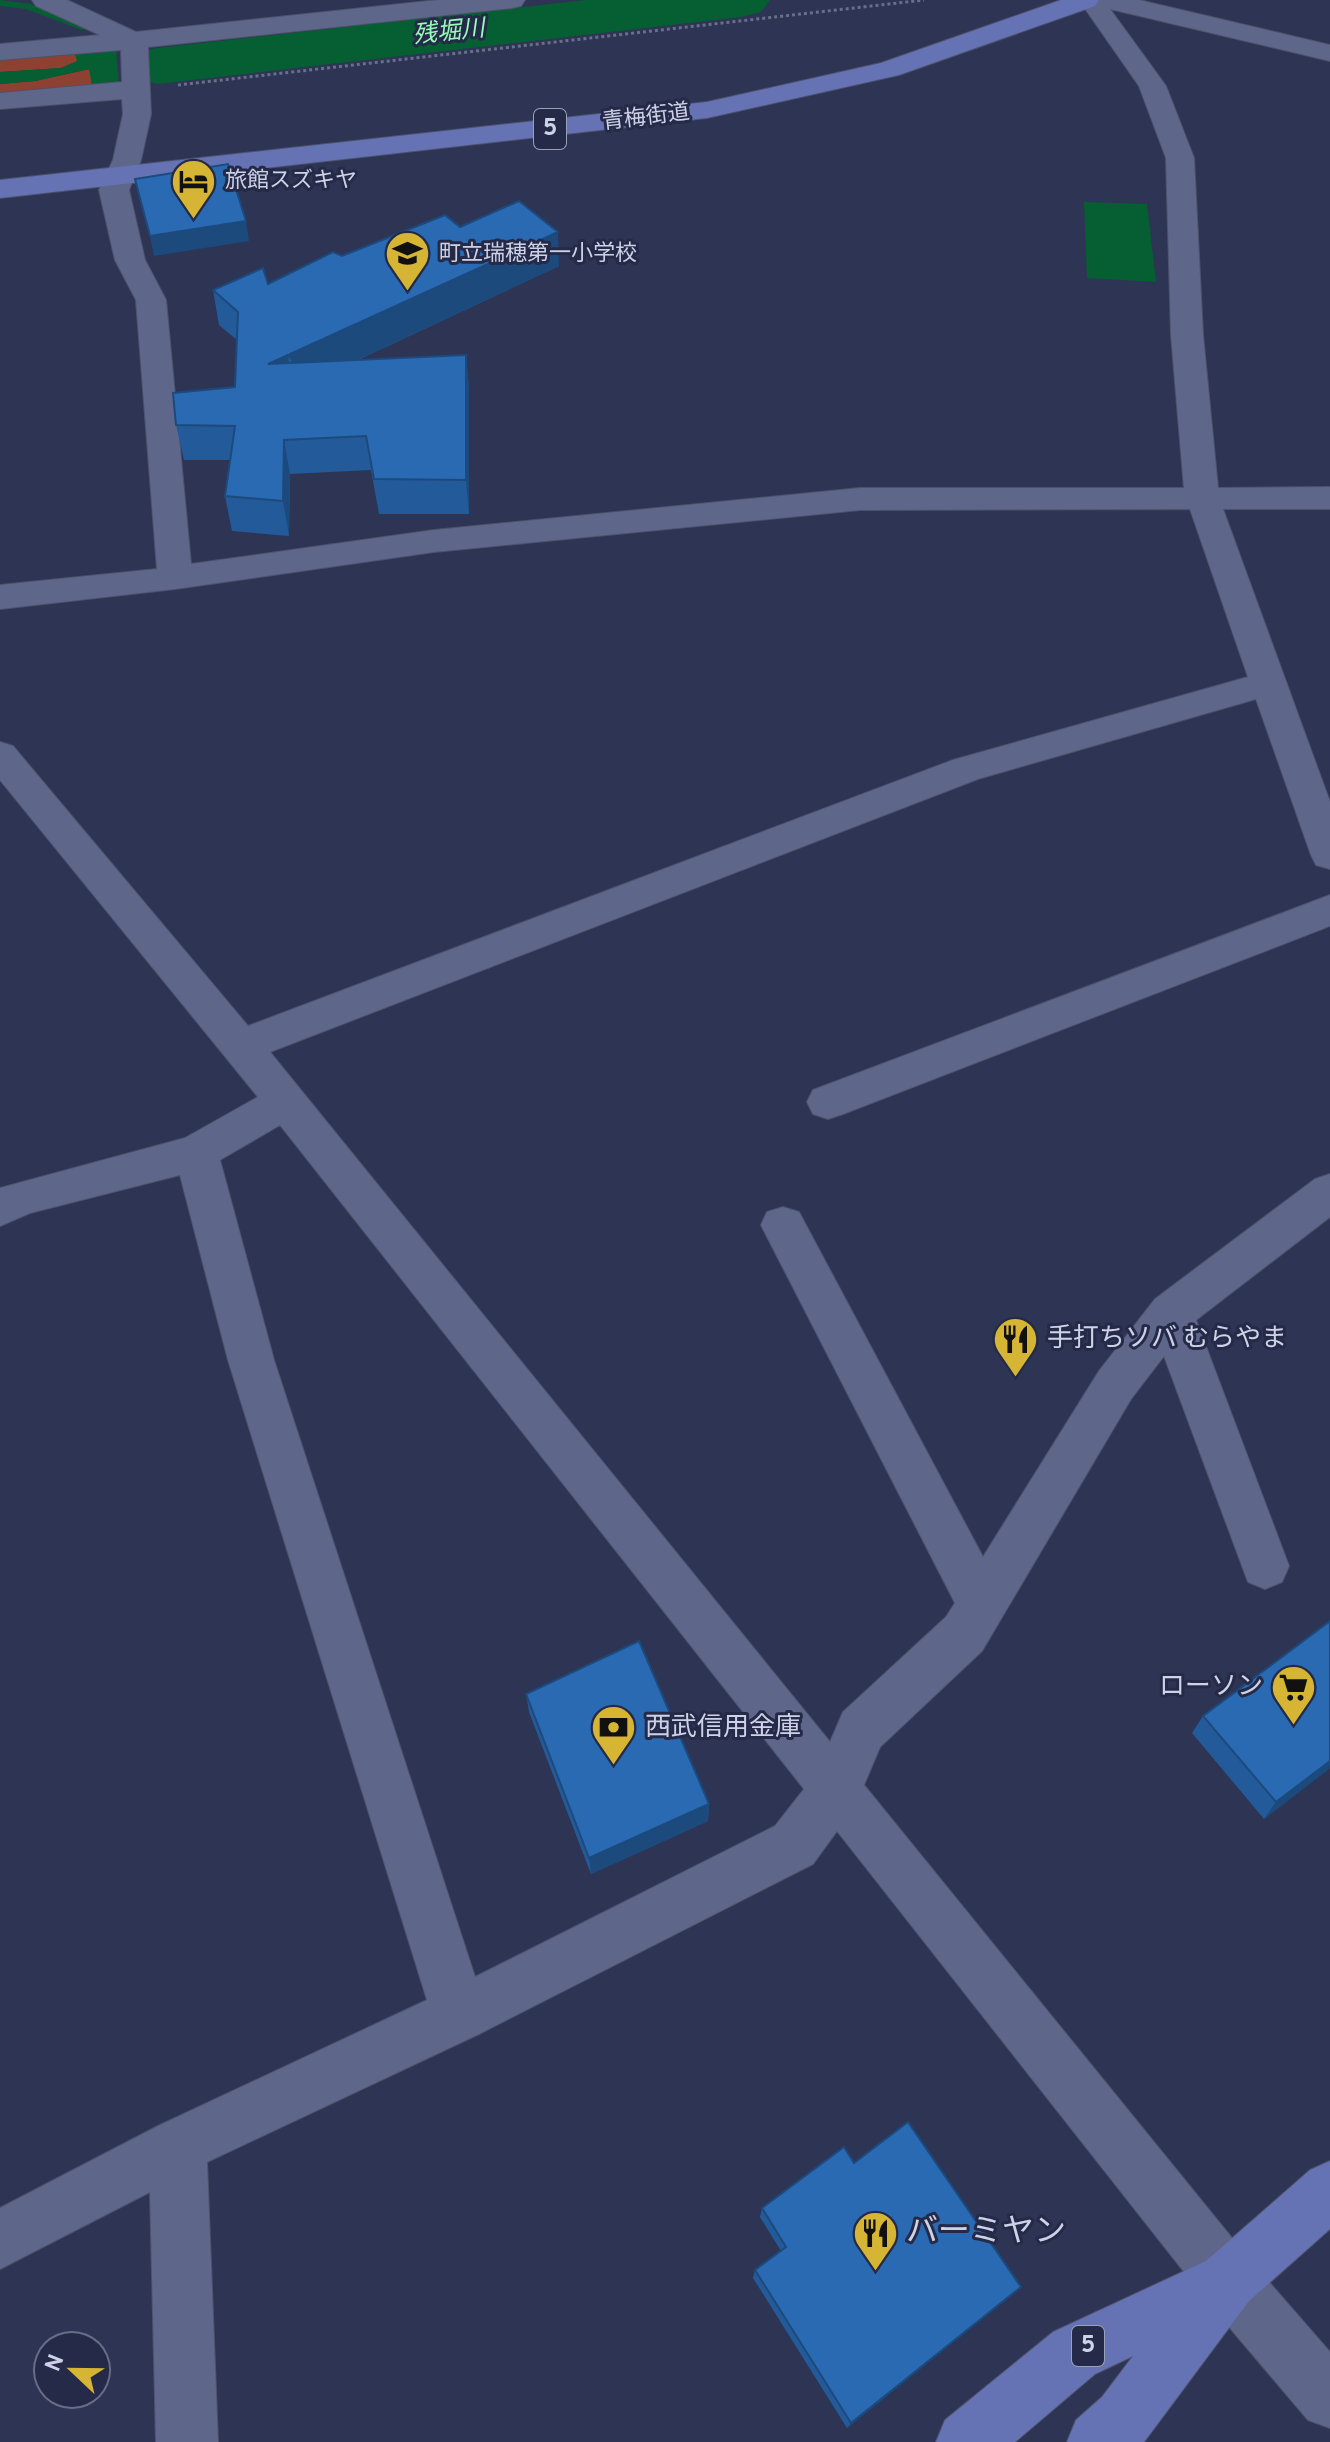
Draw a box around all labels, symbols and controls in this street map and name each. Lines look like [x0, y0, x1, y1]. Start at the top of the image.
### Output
water label: 残堀川 [412, 14, 489, 52]
street label: 青梅街道 [601, 99, 691, 137]
road number: 5 [534, 109, 566, 149]
hotel icon: 旅館スズキヤ [170, 157, 218, 220]
place label: 旅館スズキヤ [225, 168, 357, 195]
school or university icon: 町立瑞穂第一小学校 [384, 230, 432, 293]
place label: 町立瑞穂第一小学校 [439, 241, 637, 268]
restaurant icon: 手打ちソバ むらやま [992, 1315, 1040, 1378]
place label: 手打ちソバ むらやま [1047, 1323, 1287, 1356]
supermarket icon: ローソン [1270, 1663, 1318, 1726]
place label: ローソン [1159, 1671, 1263, 1704]
bank icon: 西武信用金庫 [590, 1704, 638, 1767]
place label: 西武信用金庫 [645, 1712, 801, 1745]
restaurant icon: バーミヤン [851, 2209, 899, 2272]
place label: バーミヤン [906, 2213, 1066, 2253]
road number: 5 [1072, 2326, 1104, 2366]
north arrow [32, 2330, 112, 2410]
text: N [40, 2351, 71, 2376]

